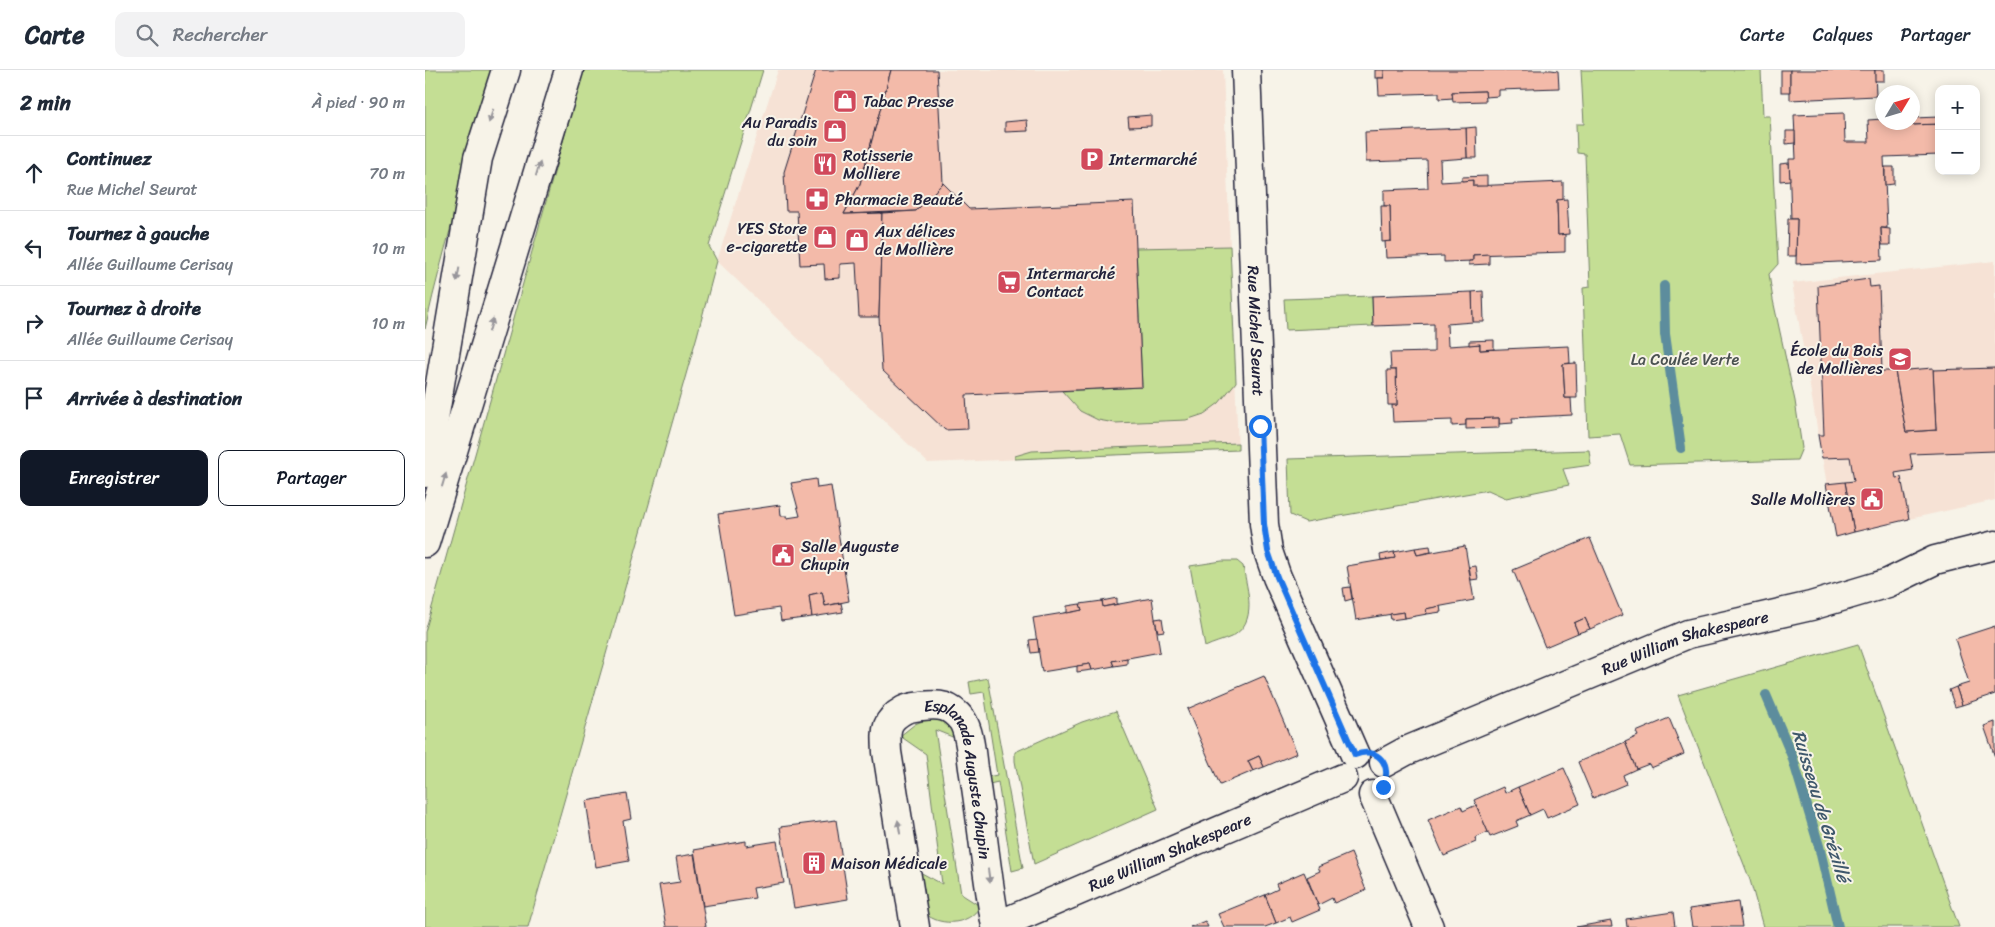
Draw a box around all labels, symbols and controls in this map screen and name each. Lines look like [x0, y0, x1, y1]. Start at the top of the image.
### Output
search box [115, 12, 465, 57]
text: Carte [25, 14, 85, 56]
text: Rechercher [173, 18, 267, 51]
text: Carte [1740, 19, 1785, 51]
text: Calques [1813, 19, 1873, 51]
text: Partager [1901, 19, 1970, 51]
icon: search [133, 21, 161, 49]
text: 2 min [20, 84, 71, 122]
north arrow [1875, 85, 1920, 130]
map controls [1935, 85, 1980, 175]
button: + [1935, 85, 1980, 130]
place label: Tabac Presse [863, 87, 954, 116]
text: À pied · 90 m [312, 88, 405, 117]
shop icon: Tabac Presse [832, 88, 858, 114]
place label: Au Paradis du soin [741, 108, 817, 155]
one-way arrow [487, 109, 495, 124]
shop icon: Au Paradis du soin [822, 118, 848, 144]
button: − [1935, 130, 1980, 175]
place label: Rotisserie Molliere [843, 141, 913, 188]
text: Continuez [67, 142, 152, 175]
place label: Intermarché [1108, 145, 1197, 174]
parking icon: Intermarché [1079, 146, 1105, 172]
restaurant icon: Rotisserie Molliere [812, 151, 838, 177]
icon: ahead [20, 159, 48, 187]
text: 70 m [369, 159, 405, 188]
one-way arrow [535, 161, 543, 176]
text: Rue Michel Seurat [67, 175, 198, 204]
place label: Pharmacie Beauté [835, 185, 963, 214]
pharmacy icon: Pharmacie Beauté [804, 186, 830, 212]
place label: YES Store e-cigarette [727, 214, 807, 261]
text: Tournez à gauche [67, 217, 209, 250]
place label: Aux délices de Mollière [874, 217, 956, 264]
shop icon: YES Store e-cigarette [812, 224, 838, 250]
shop icon: Aux délices de Mollière [844, 227, 870, 253]
icon: left [20, 234, 48, 262]
text: 10 m [372, 234, 405, 263]
text: Allée Guillaume Cerisay [67, 250, 233, 279]
place label: Intermarché Contact [1026, 259, 1115, 306]
street label: Rue Michel Seurat [1239, 265, 1273, 397]
one-way arrow [454, 268, 462, 284]
supermarket icon: Intermarché Contact [996, 269, 1022, 295]
text: Tournez à droite [67, 292, 201, 325]
icon: right [20, 309, 48, 337]
text: 10 m [372, 309, 405, 338]
one-way arrow [488, 317, 496, 332]
text: Allée Guillaume Cerisay [67, 325, 233, 354]
place label: École du Bois de Mollières [1790, 336, 1884, 383]
park label: La Coulée Verte [1631, 345, 1740, 374]
school or university icon: École du Bois de Mollières [1887, 346, 1913, 372]
text: Arrivée à destination [67, 382, 242, 415]
icon: arrive [20, 384, 48, 412]
route start [1249, 415, 1272, 438]
button: Enregistrer [20, 450, 208, 506]
button: Partager [218, 450, 405, 506]
one-way arrow [441, 472, 449, 487]
place label: Salle Mollières [1751, 485, 1855, 514]
public building icon: Salle Mollières [1859, 486, 1885, 512]
place label: Salle Auguste Chupin [801, 532, 899, 579]
public building icon: Salle Auguste Chupin [770, 542, 796, 568]
street label: Rue William Shakespeare [1597, 602, 1771, 683]
street label: Esplanade Auguste Chupin [923, 691, 1000, 861]
water label: Ruisseau de Grézillé [1783, 726, 1860, 889]
route end [1372, 776, 1395, 799]
street label: Rue William Shakespeare [1083, 804, 1256, 900]
one-way arrow [894, 819, 902, 835]
place label: Maison Médicale [831, 849, 947, 878]
building icon: Maison Médicale [801, 850, 827, 876]
one-way arrow [985, 868, 993, 884]

